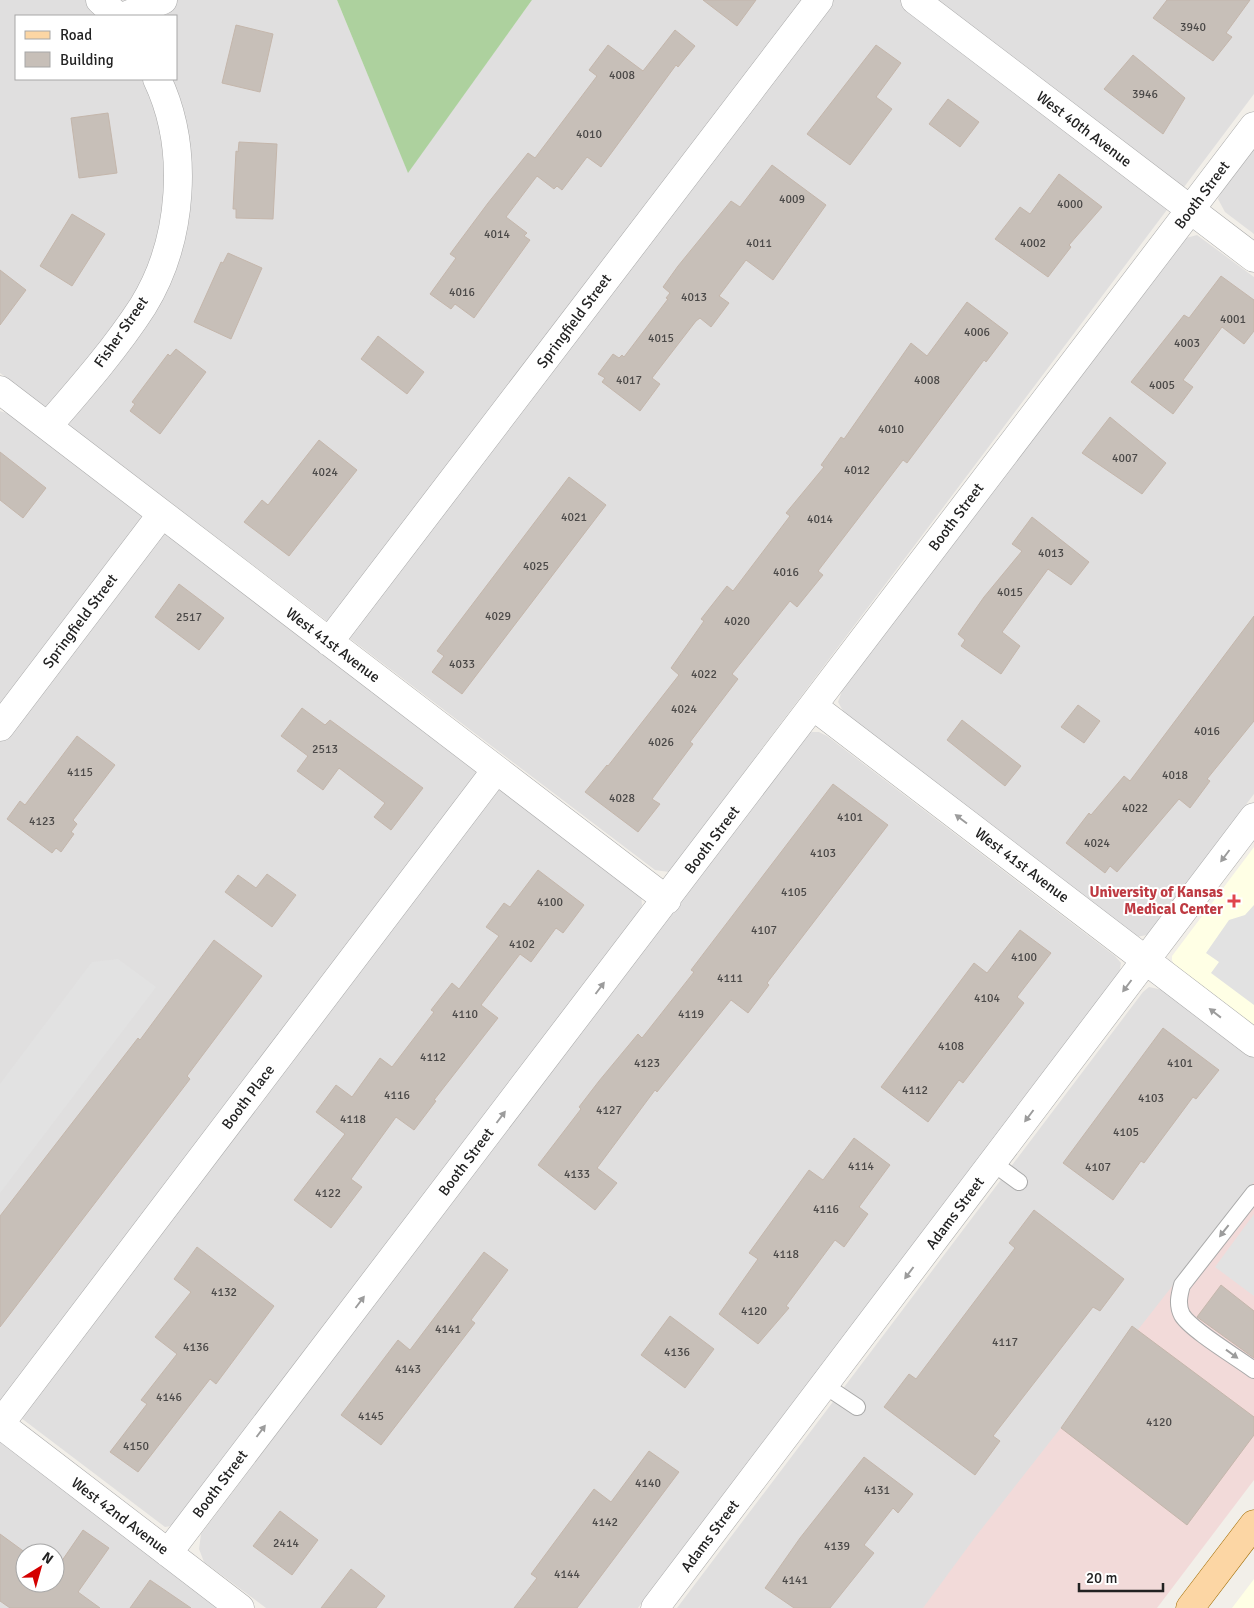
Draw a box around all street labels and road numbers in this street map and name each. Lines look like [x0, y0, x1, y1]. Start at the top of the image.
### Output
street label: West 40th Avenue [1033, 87, 1135, 171]
street label: Booth Street [1171, 158, 1233, 232]
street label: Springfield Street [533, 270, 615, 372]
street label: Fisher Street [90, 293, 152, 371]
street label: Booth Street [925, 480, 987, 554]
street label: Springfield Street [39, 570, 121, 672]
street label: West 41st Avenue [282, 604, 384, 686]
street label: Booth Street [681, 803, 743, 877]
street label: West 41st Avenue [971, 824, 1073, 906]
street label: Booth Place [218, 1061, 278, 1133]
street label: Booth Street [435, 1125, 497, 1199]
street label: Adams Street [922, 1173, 988, 1253]
street label: Booth Street [189, 1447, 251, 1521]
street label: West 42nd Avenue [68, 1474, 172, 1558]
street label: Adams Street [677, 1496, 743, 1576]

